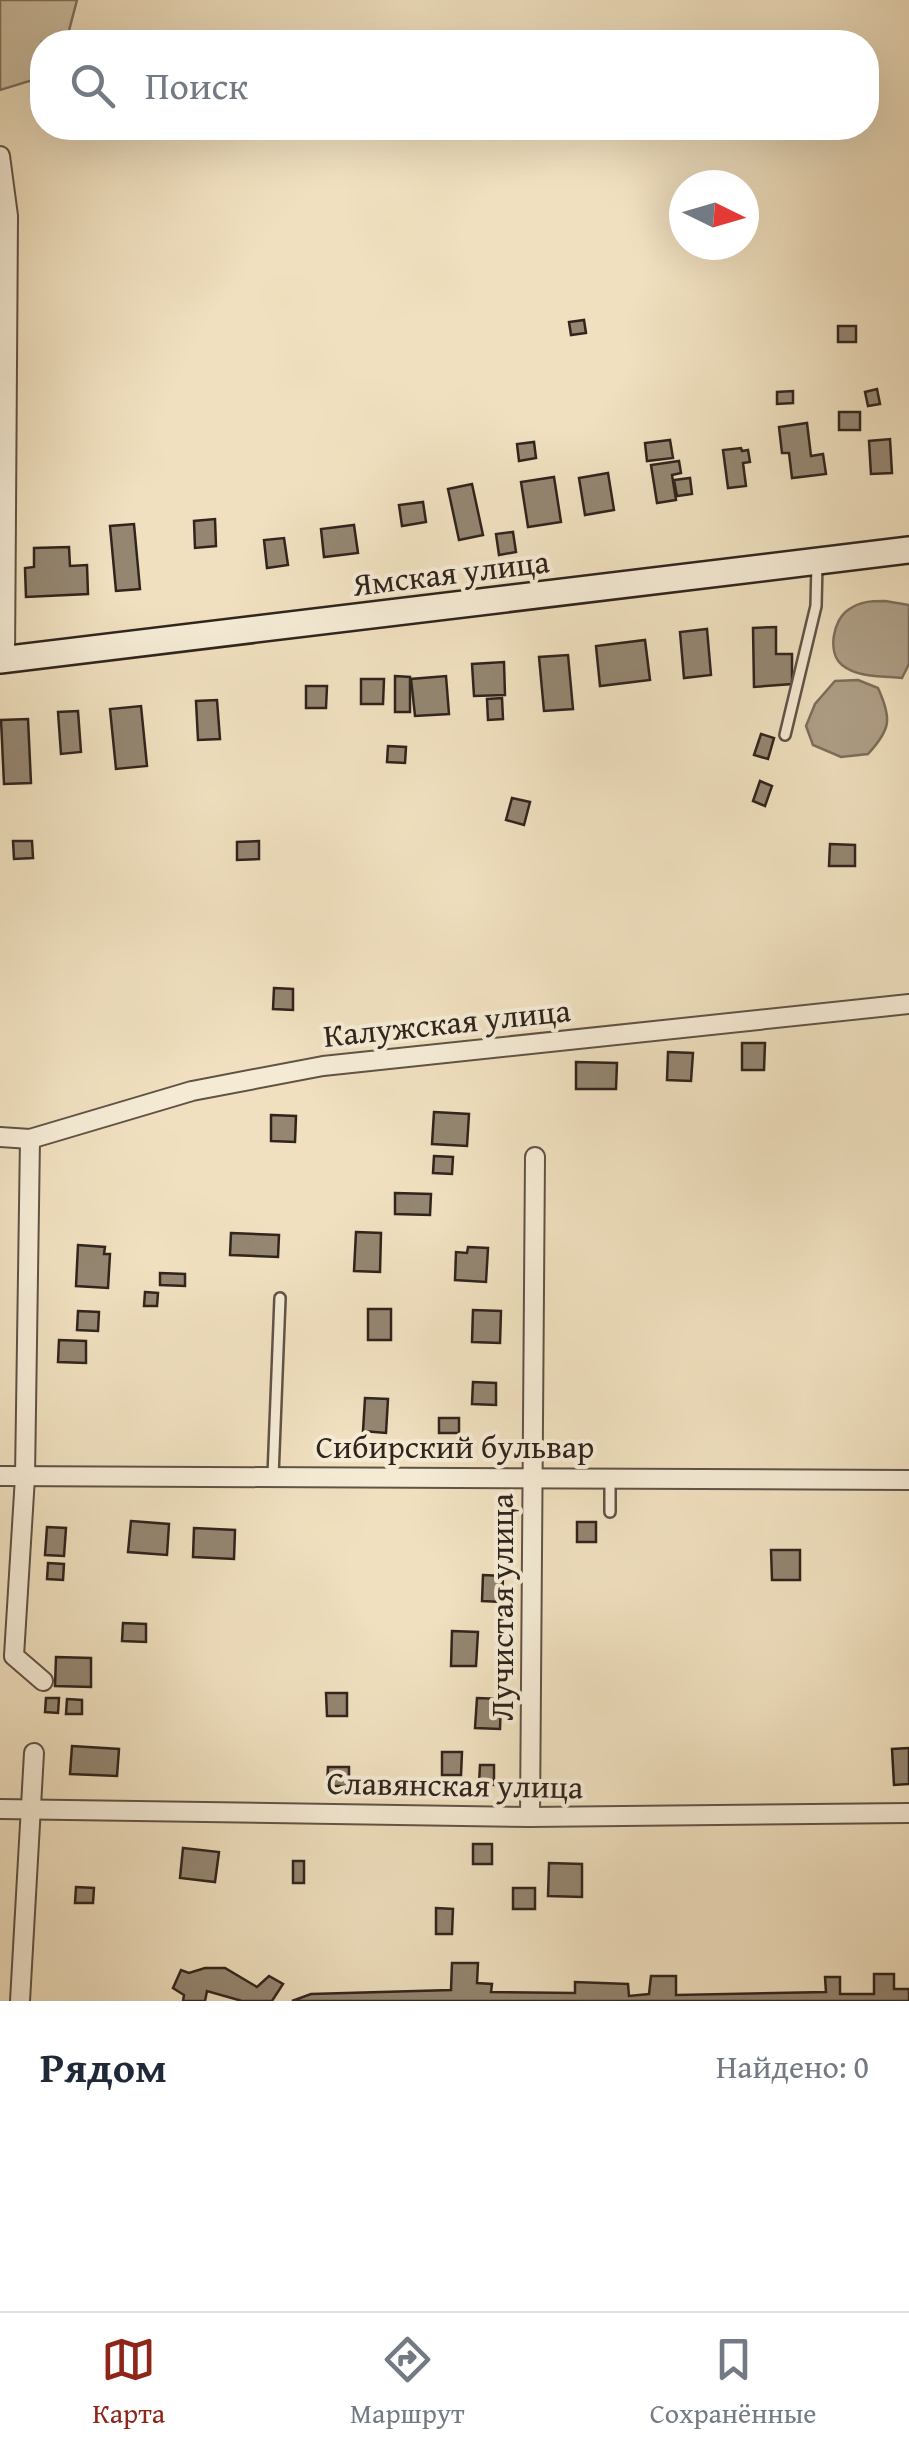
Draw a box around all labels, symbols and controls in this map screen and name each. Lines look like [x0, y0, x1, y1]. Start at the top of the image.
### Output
search box [30, 30, 879, 140]
text: Поиск [145, 57, 248, 113]
icon: search [65, 58, 120, 113]
north arrow [669, 170, 759, 260]
street label: Ямская улица [349, 537, 553, 608]
street label: Калужская улица [321, 986, 574, 1059]
street label: Сибирский бульвар [316, 1423, 594, 1470]
street label: Лучистая улица [478, 1493, 525, 1721]
street label: Славянская улица [326, 1759, 584, 1810]
text: Рядом [40, 2036, 167, 2097]
text: Найдено: 0 [716, 2043, 869, 2090]
tab: Карта [93, 2332, 165, 2433]
tab: Маршрут [350, 2332, 465, 2433]
tab: Сохранённые [650, 2332, 816, 2433]

